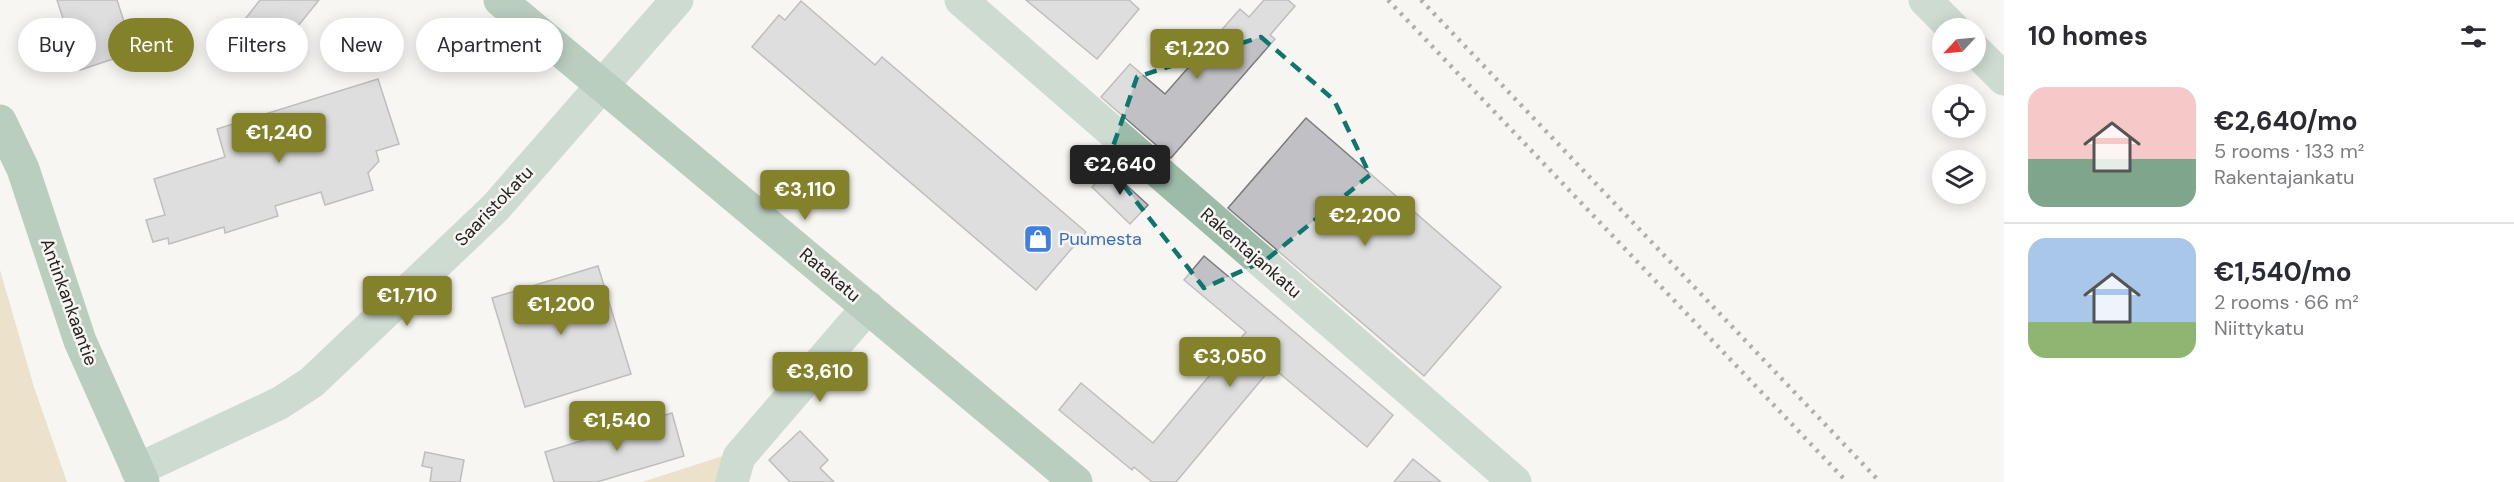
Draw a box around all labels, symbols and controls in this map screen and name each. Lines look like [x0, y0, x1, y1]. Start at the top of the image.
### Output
chip: Buy [18, 18, 96, 72]
chip: Rent [108, 18, 194, 72]
chip: Filters [206, 18, 308, 72]
chip: New [320, 18, 404, 72]
chip: Apartment [416, 18, 563, 72]
north arrow [1932, 18, 1986, 72]
map controls [1932, 18, 1986, 204]
text: 10 homes [2028, 19, 2148, 53]
icon: filters [2457, 20, 2490, 53]
pin: €1,220 [1148, 29, 1246, 80]
text: €1,220 [1164, 35, 1230, 61]
button: locate [1932, 84, 1986, 138]
text: €2,640/mo [2214, 104, 2358, 138]
icon: home [2076, 111, 2148, 183]
pin: €1,240 [230, 113, 328, 164]
text: €1,240 [246, 119, 312, 145]
text: 5 rooms · 133 m² [2214, 138, 2364, 164]
pin: €2,640 [1071, 145, 1169, 196]
button: layers [1932, 150, 1986, 204]
text: €2,640 [1084, 151, 1156, 177]
street label: Saaristokatu [450, 161, 538, 251]
text: Rakentajankatu [2214, 164, 2355, 190]
pin: €3,110 [756, 170, 854, 221]
text: €3,110 [774, 176, 836, 202]
pin: €2,200 [1316, 196, 1414, 247]
street label: Rakentajankatu [1195, 202, 1307, 304]
text: €2,200 [1329, 202, 1401, 228]
shop icon: Puumesta [1022, 223, 1054, 255]
place label: Puumesta [1059, 227, 1142, 251]
street label: Antinkankaantie [35, 235, 103, 369]
street label: Ratakatu [794, 242, 866, 308]
text: €1,540/mo [2214, 255, 2352, 289]
icon: home [2076, 262, 2148, 334]
pin: €1,710 [358, 276, 456, 327]
text: €1,710 [377, 282, 437, 308]
pin: €1,200 [512, 285, 610, 336]
text: 2 rooms · 66 m² [2214, 289, 2359, 315]
text: €1,200 [527, 291, 595, 317]
text: Niittykatu [2214, 315, 2304, 341]
pin: €3,050 [1181, 337, 1279, 388]
text: €3,050 [1193, 343, 1267, 369]
pin: €3,610 [771, 352, 869, 403]
text: €3,610 [787, 358, 853, 384]
pin: €1,540 [568, 401, 666, 452]
text: €1,540 [583, 407, 651, 433]

